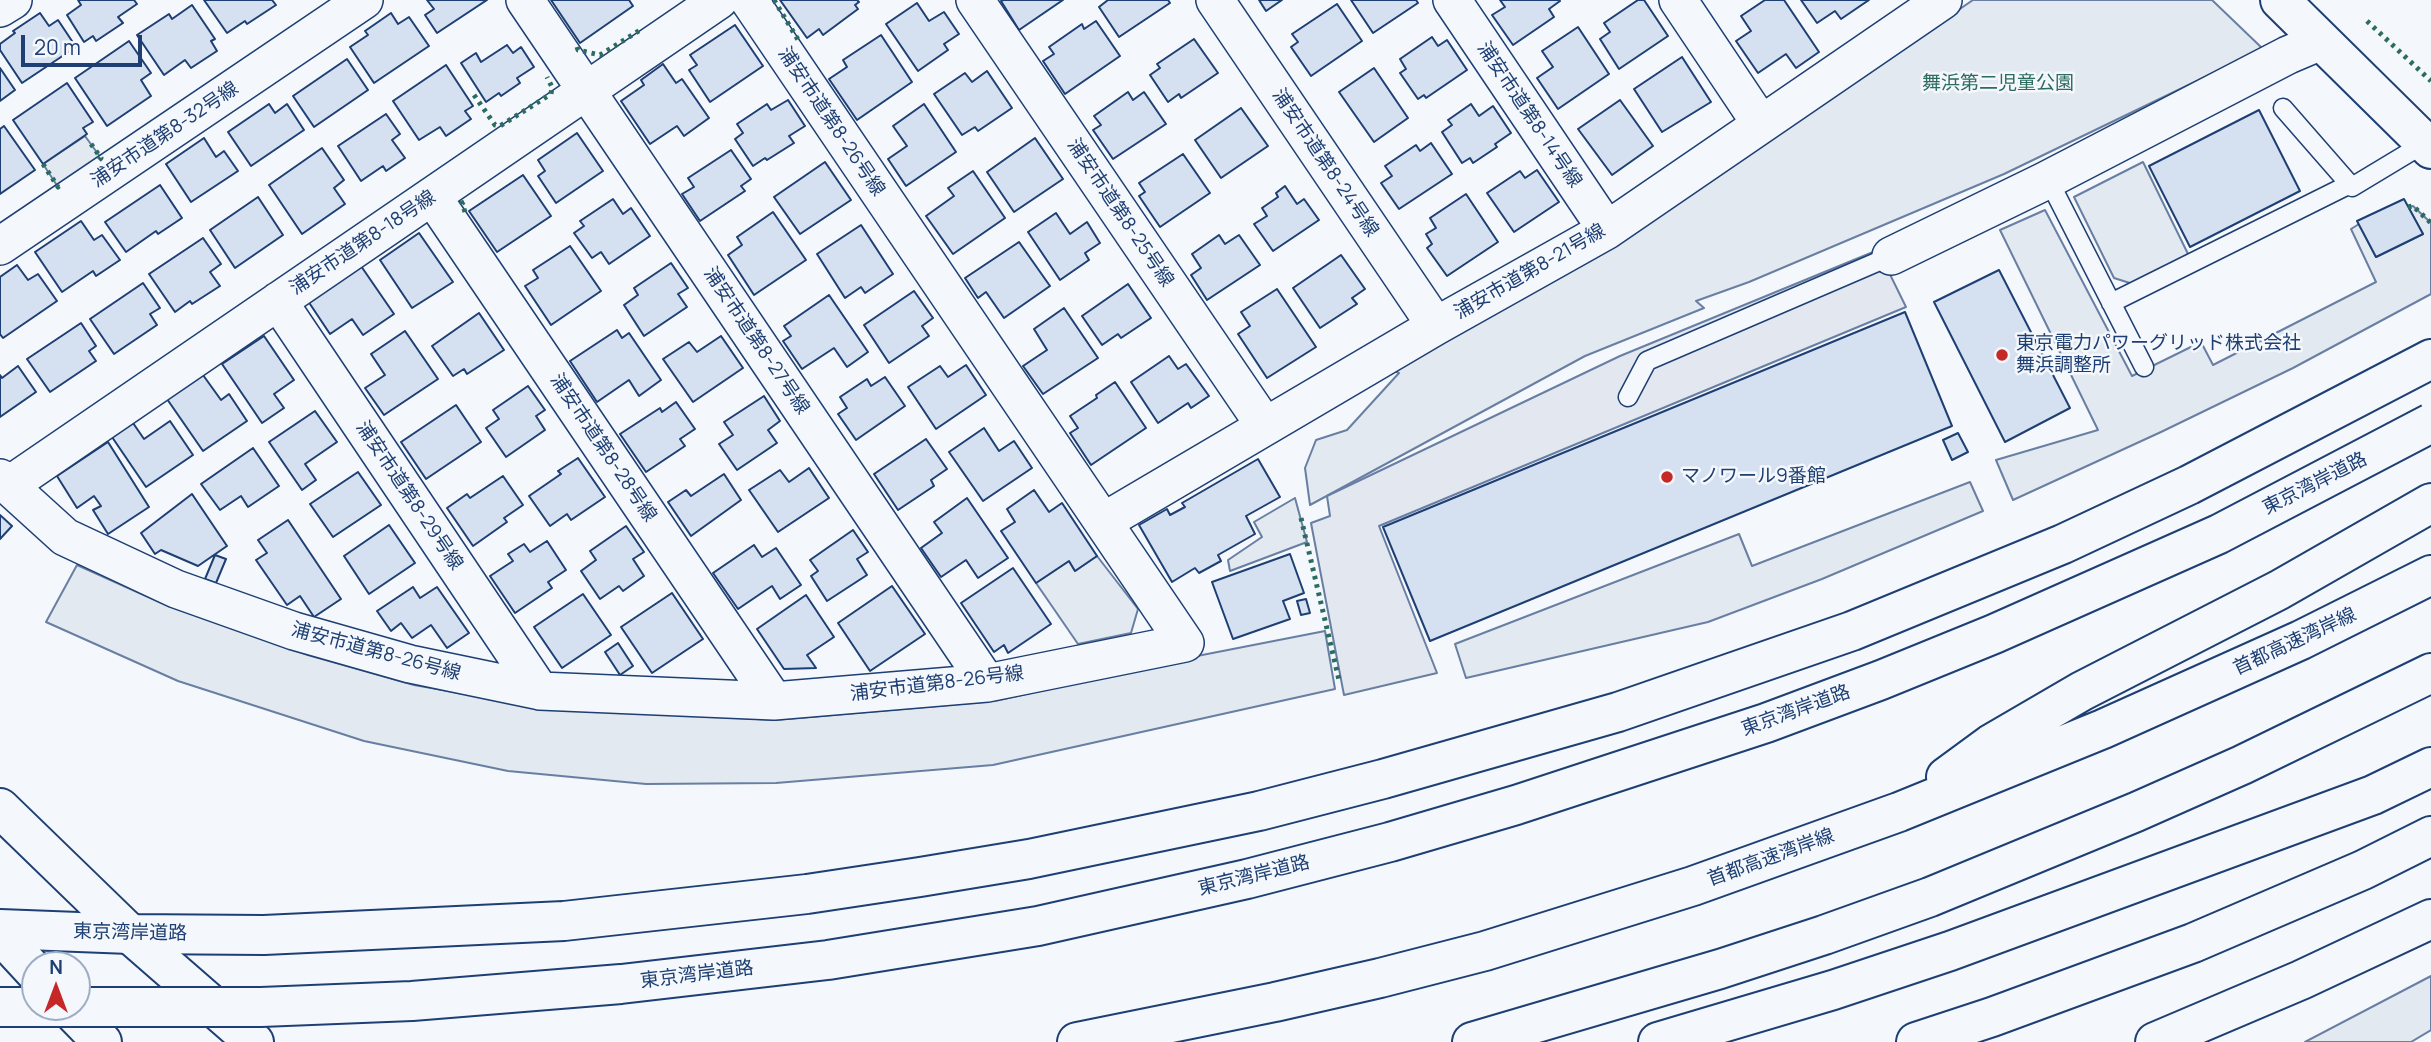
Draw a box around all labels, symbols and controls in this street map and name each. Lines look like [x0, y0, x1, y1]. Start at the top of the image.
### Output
scale bar [24, 21, 145, 65]
text: 20 m [34, 33, 81, 61]
street label: 浦安市道第8-14号線 [1472, 38, 1586, 192]
street label: 浦安市道第8-26号線 [773, 43, 889, 201]
park label: 舞浜第二児童公園 [1922, 73, 2074, 95]
street label: 浦安市道第8-32号線 [87, 77, 243, 193]
street label: 浦安市道第8-24号線 [1267, 85, 1383, 241]
street label: 浦安市道第8-25号線 [1062, 135, 1178, 291]
street label: 浦安市道第8-18号線 [286, 186, 440, 300]
street label: 浦安市道第8-21号線 [1451, 220, 1609, 324]
street label: 浦安市道第8-27号線 [698, 263, 814, 419]
place label: 東京電力パワーグリッド株式会社 舞浜調整所 [2016, 333, 2301, 377]
marker: 東京電力パワーグリッド株式会社 舞浜調整所 [1994, 347, 2010, 363]
street label: 浦安市道第8-28号線 [545, 370, 661, 526]
street label: 浦安市道第8-29号線 [351, 417, 467, 575]
street label: 東京湾岸道路 [2259, 448, 2371, 520]
place label: マノワール9番館 [1681, 466, 1826, 488]
marker: マノワール9番館 [1659, 469, 1675, 485]
street label: 首都高速湾岸線 [2230, 604, 2360, 680]
street label: 浦安市道第8-26号線 [289, 618, 463, 686]
street label: 浦安市道第8-26号線 [849, 662, 1025, 706]
street label: 東京湾岸道路 [1739, 681, 1853, 741]
street label: 首都高速湾岸線 [1705, 825, 1837, 891]
street label: 東京湾岸道路 [1196, 851, 1312, 901]
street label: 東京湾岸道路 [73, 921, 187, 945]
north arrow [21, 951, 91, 1021]
text: N [49, 954, 63, 980]
street label: 東京湾岸道路 [639, 957, 755, 993]

